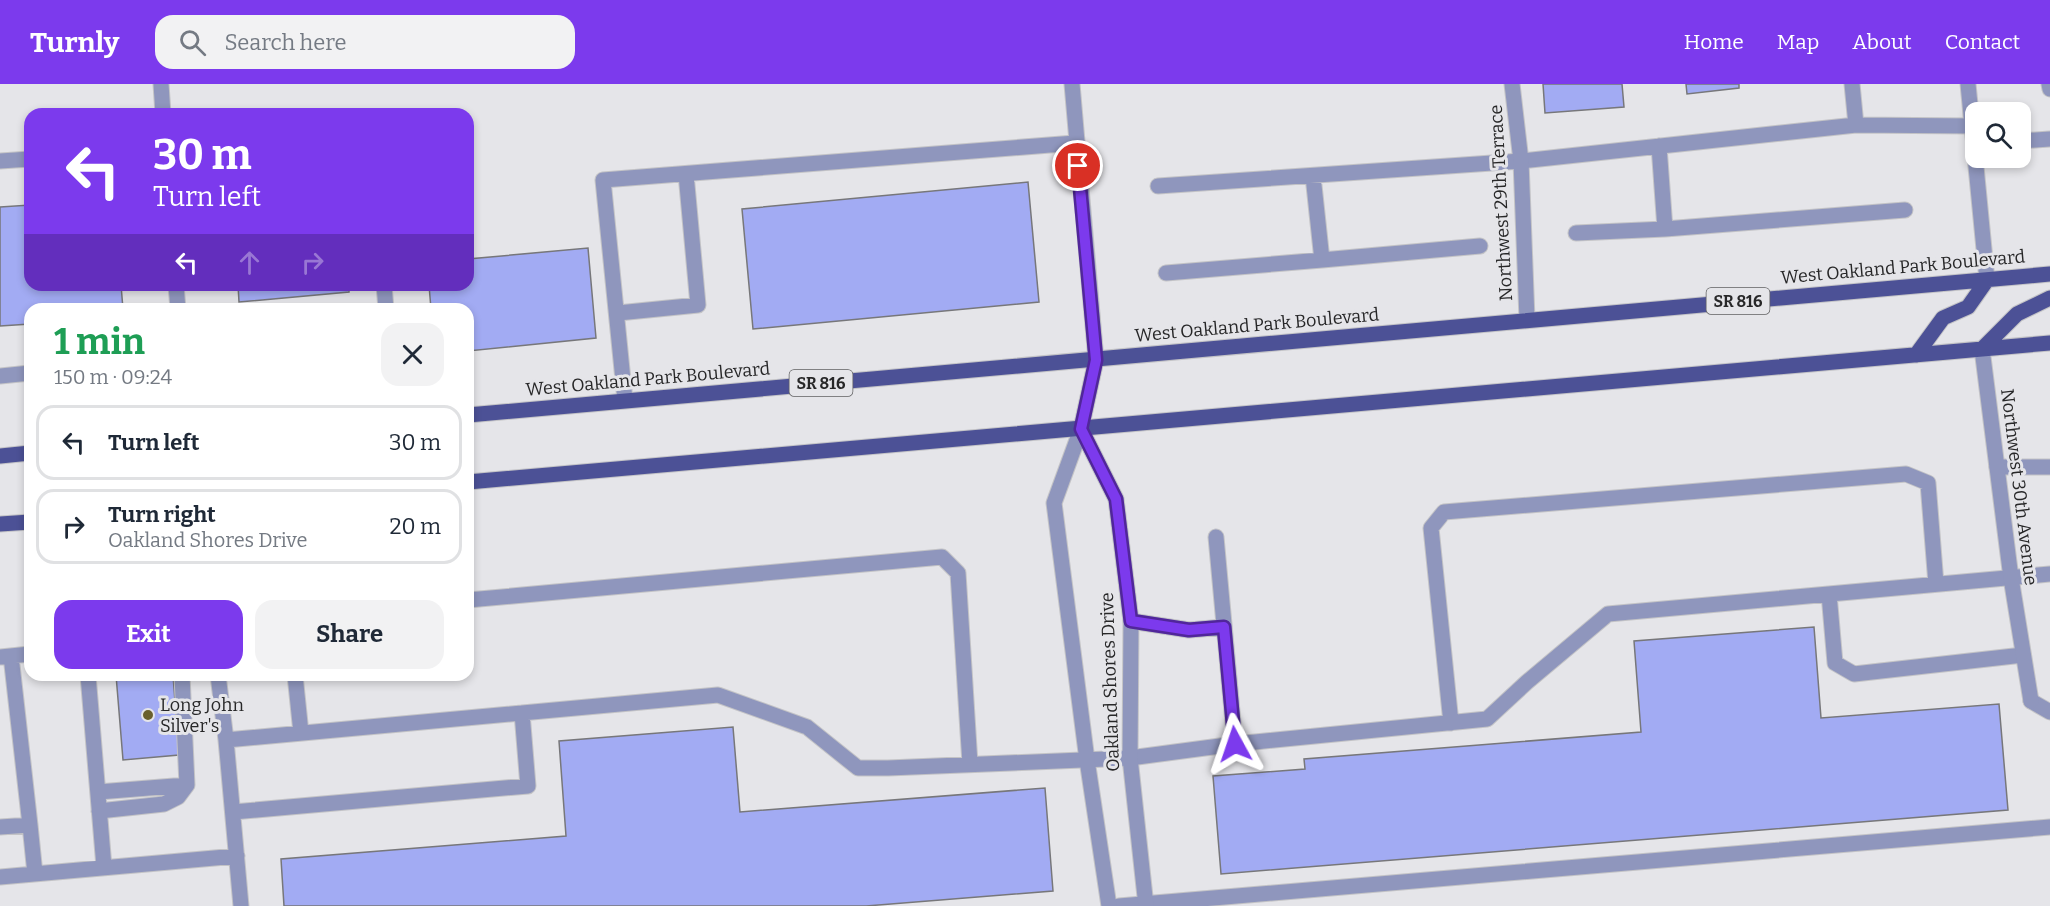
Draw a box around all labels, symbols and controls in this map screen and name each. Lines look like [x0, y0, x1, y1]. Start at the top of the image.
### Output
search box [155, 15, 575, 69]
text: Turnly [30, 26, 119, 59]
icon: search [176, 26, 209, 59]
text: Search here [224, 29, 347, 56]
text: Home [1684, 29, 1744, 55]
text: Map [1777, 29, 1819, 55]
text: About [1852, 29, 1912, 55]
text: Contact [1945, 29, 2020, 55]
map controls [1965, 102, 2031, 168]
button: search [1965, 102, 2031, 168]
street label: Northwest 29th Terrace [1485, 104, 1517, 302]
text: 30 m [153, 130, 252, 180]
icon: left [54, 132, 132, 210]
pin [1052, 140, 1103, 191]
icon: arrive [1061, 149, 1094, 182]
text: Turn left [153, 181, 261, 213]
street label: West Oakland Park Boulevard [1780, 245, 2026, 289]
icon: left [170, 246, 203, 279]
icon: ahead [233, 246, 266, 279]
icon: right [296, 246, 329, 279]
road number: SR 816 [1706, 288, 1770, 314]
street label: West Oakland Park Boulevard [1134, 303, 1380, 347]
text: 1 min [54, 320, 145, 364]
button: close [381, 323, 444, 386]
street label: West Oakland Park Boulevard [525, 357, 771, 401]
text: 150 m · 09:24 [54, 365, 172, 389]
road number: SR 816 [790, 370, 852, 396]
street label: Northwest 30th Avenue [1996, 387, 2042, 587]
icon: left [57, 426, 90, 459]
text: Turn left [108, 429, 200, 456]
text: 30 m [389, 429, 441, 456]
text: Turn right [108, 501, 216, 528]
icon: right [57, 510, 90, 543]
text: 20 m [390, 513, 441, 540]
text: Oakland Shores Drive [108, 528, 307, 552]
street label: Oakland Shores Drive [1096, 592, 1124, 772]
button: Exit [54, 600, 243, 669]
button: Share [255, 600, 444, 669]
place label: Long John Silver's [160, 694, 244, 737]
marker: Long John Silver's [141, 708, 155, 722]
position arrow [1203, 712, 1267, 776]

